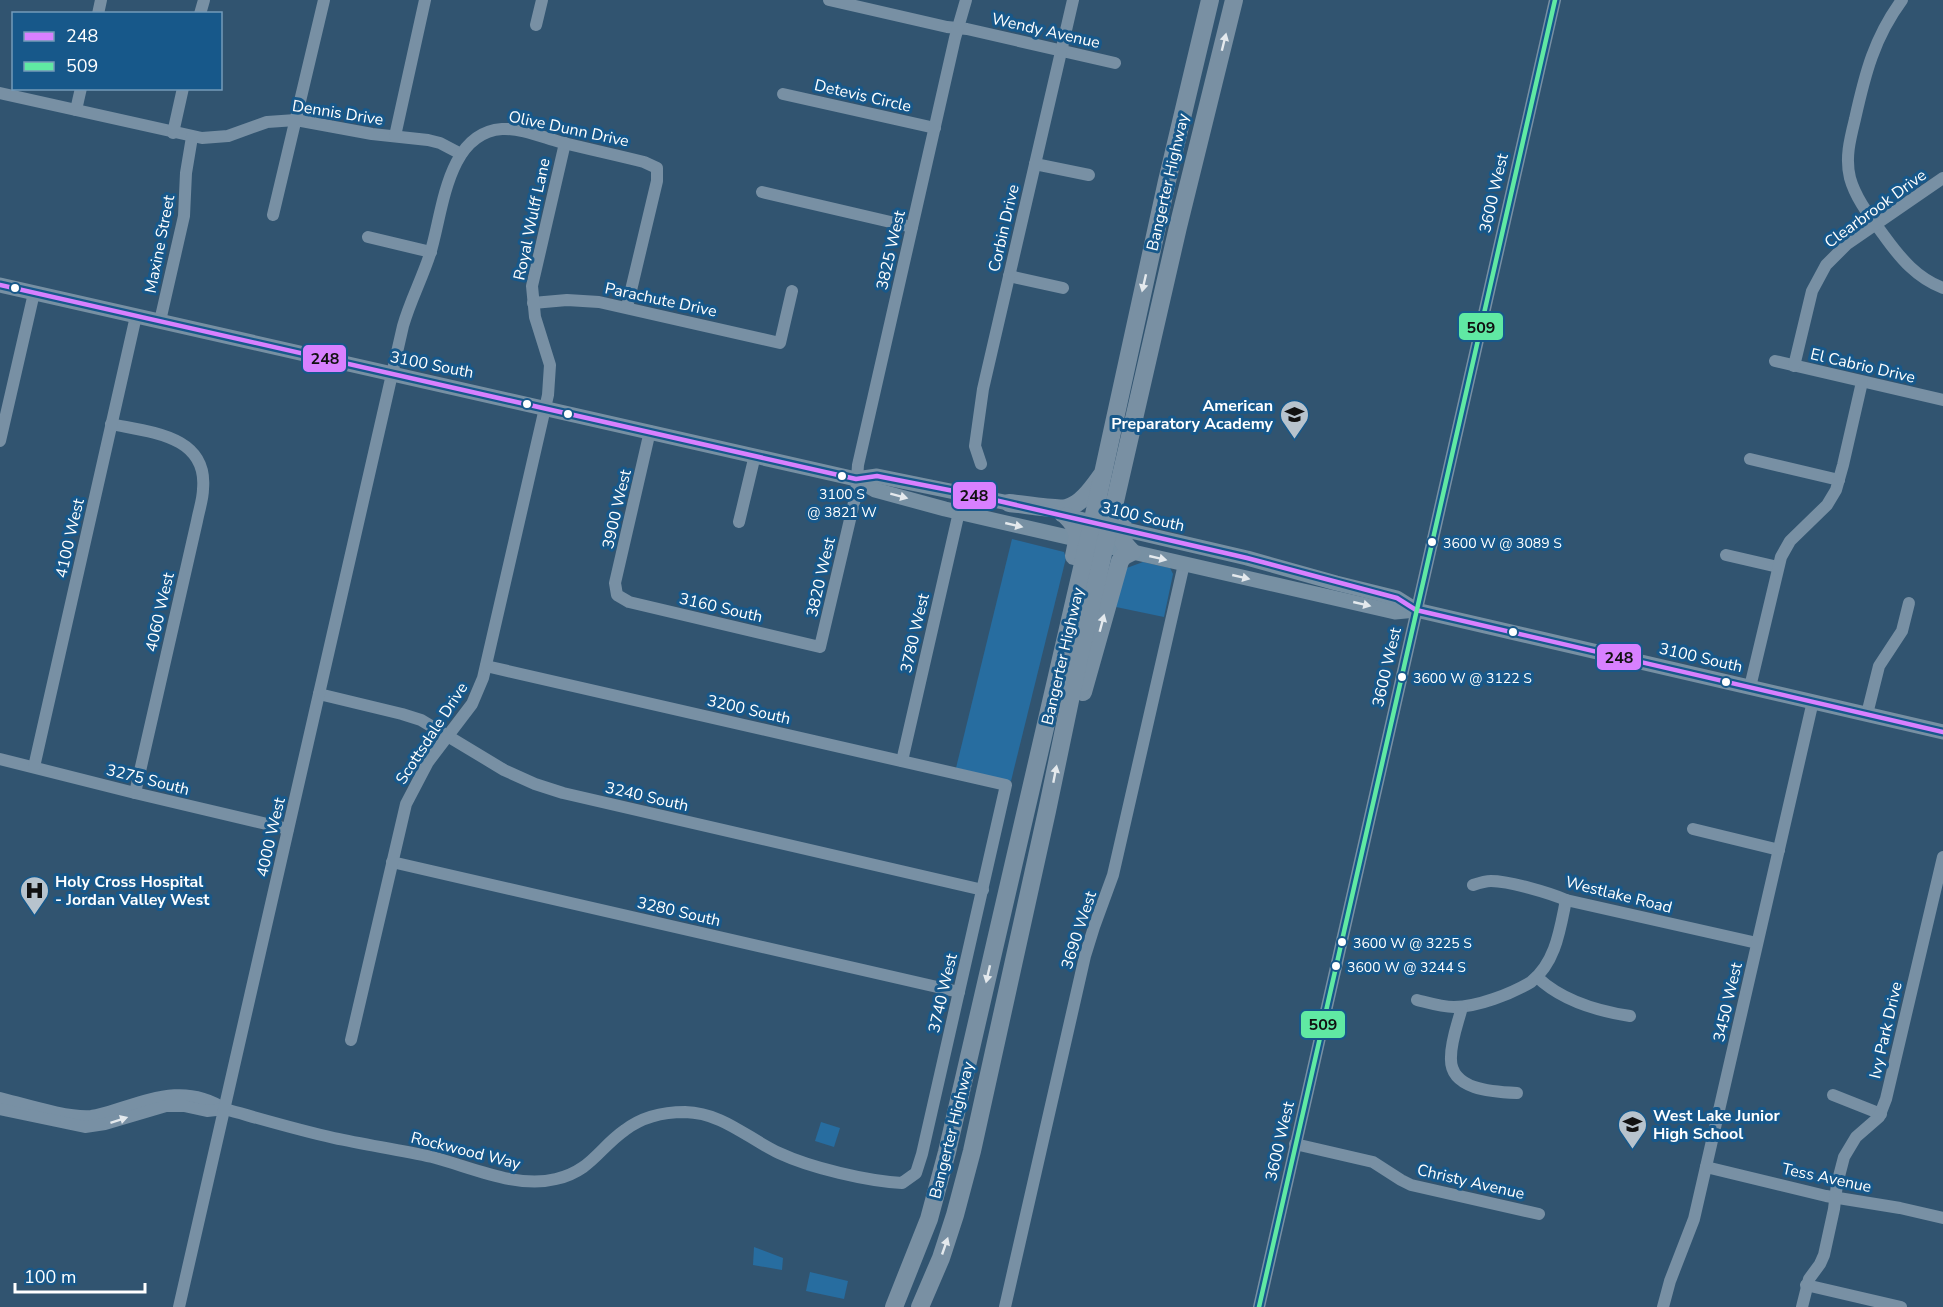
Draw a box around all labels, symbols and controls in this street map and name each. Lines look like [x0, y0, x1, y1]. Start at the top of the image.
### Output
street label: Wendy Avenue [990, 8, 1102, 54]
legend [12, 12, 222, 90]
text: 248 [66, 24, 98, 48]
one-way arrow [1219, 33, 1229, 52]
text: 509 [66, 54, 98, 78]
street label: Detevis Circle [812, 74, 913, 118]
street label: Dennis Drive [291, 95, 385, 131]
street label: Olive Dunn Drive [507, 105, 631, 152]
street label: Bangerter Highway [1141, 111, 1195, 253]
street label: 3600 West [1474, 151, 1514, 235]
street label: Royal Wulff Lane [508, 156, 556, 282]
street label: Clearbrook Drive [1820, 164, 1931, 253]
street label: Corbin Drive [983, 182, 1025, 274]
street label: Maxine Street [140, 193, 180, 295]
street label: 3825 West [871, 208, 911, 292]
one-way arrow [1139, 273, 1148, 292]
street label: Parachute Drive [603, 277, 719, 323]
unlabelled marker [9, 282, 21, 294]
line badge: 509 [1458, 312, 1504, 341]
text: 509 [1467, 317, 1495, 339]
street label: El Cabrio Drive [1808, 343, 1917, 389]
line badge: 248 [302, 344, 347, 373]
street label: 3100 South [388, 346, 476, 384]
text: 248 [311, 348, 339, 370]
place label: American Preparatory Academy [1111, 395, 1274, 435]
unlabelled marker [521, 398, 533, 410]
school or university icon: American Preparatory Academy [1278, 398, 1310, 440]
unlabelled marker [562, 408, 574, 420]
street label: 3900 West [597, 467, 637, 551]
marker: 3100 S @ 3821 W [836, 470, 848, 482]
line badge: 248 [952, 481, 997, 510]
place label: 3100 S @ 3821 W [807, 485, 877, 522]
text: 248 [960, 485, 988, 507]
one-way arrow [890, 492, 909, 502]
street label: 4100 West [50, 496, 90, 580]
street label: 3100 South [1099, 497, 1187, 537]
one-way arrow [1005, 520, 1024, 530]
place label: 3600 W @ 3089 S [1443, 534, 1562, 553]
street label: 3820 West [801, 535, 841, 619]
marker: 3600 W @ 3089 S [1426, 536, 1438, 548]
one-way arrow [1149, 554, 1168, 563]
street label: 4060 West [140, 570, 180, 654]
one-way arrow [1232, 572, 1250, 582]
street label: Bangerter Highway [1036, 585, 1090, 727]
street label: 3160 South [677, 588, 765, 628]
street label: 3780 West [895, 591, 935, 675]
one-way arrow [1352, 600, 1371, 609]
one-way arrow [1098, 614, 1107, 632]
street label: 3600 West [1367, 625, 1407, 709]
unlabelled marker [1507, 626, 1519, 638]
street label: 3100 South [1657, 638, 1745, 678]
line badge: 248 [1596, 643, 1642, 671]
text: 248 [1605, 647, 1633, 669]
place label: 3600 W @ 3122 S [1413, 669, 1532, 688]
marker: 3600 W @ 3122 S [1396, 671, 1408, 683]
unlabelled marker [1720, 676, 1732, 688]
street label: Scottsdale Drive [391, 678, 473, 789]
street label: 3200 South [705, 690, 793, 730]
street label: 3275 South [104, 759, 192, 801]
one-way arrow [1051, 764, 1060, 783]
street label: 3240 South [603, 777, 691, 817]
street label: 4000 West [251, 795, 291, 879]
place label: Holy Cross Hospital - Jordan Valley West [55, 871, 210, 911]
street label: Westlake Road [1563, 871, 1674, 919]
hospital icon: Holy Cross Hospital - Jordan Valley West [18, 874, 50, 916]
street label: 3690 West [1056, 888, 1102, 972]
street label: 3280 South [635, 892, 723, 932]
place label: 3600 W @ 3225 S [1353, 934, 1472, 953]
marker: 3600 W @ 3225 S [1336, 936, 1348, 948]
street label: 3740 West [923, 951, 963, 1035]
place label: 3600 W @ 3244 S [1347, 958, 1466, 977]
marker: 3600 W @ 3244 S [1330, 960, 1342, 972]
street label: 3450 West [1708, 960, 1748, 1044]
one-way arrow [983, 965, 993, 984]
street label: Ivy Park Drive [1864, 980, 1908, 1081]
line badge: 509 [1300, 1010, 1346, 1039]
text: 509 [1309, 1014, 1337, 1036]
street label: Bangerter Highway [924, 1059, 980, 1201]
street label: 3600 West [1260, 1099, 1300, 1183]
place label: West Lake Junior High School [1653, 1105, 1780, 1145]
school or university icon: West Lake Junior High School [1616, 1108, 1648, 1150]
one-way arrow [110, 1115, 128, 1124]
street label: Rockwood Way [409, 1127, 524, 1175]
street label: Tess Avenue [1780, 1158, 1874, 1198]
street label: Christy Avenue [1415, 1159, 1527, 1205]
one-way arrow [941, 1237, 950, 1255]
scale bar [15, 1256, 146, 1294]
text: 100 m [24, 1265, 76, 1289]

